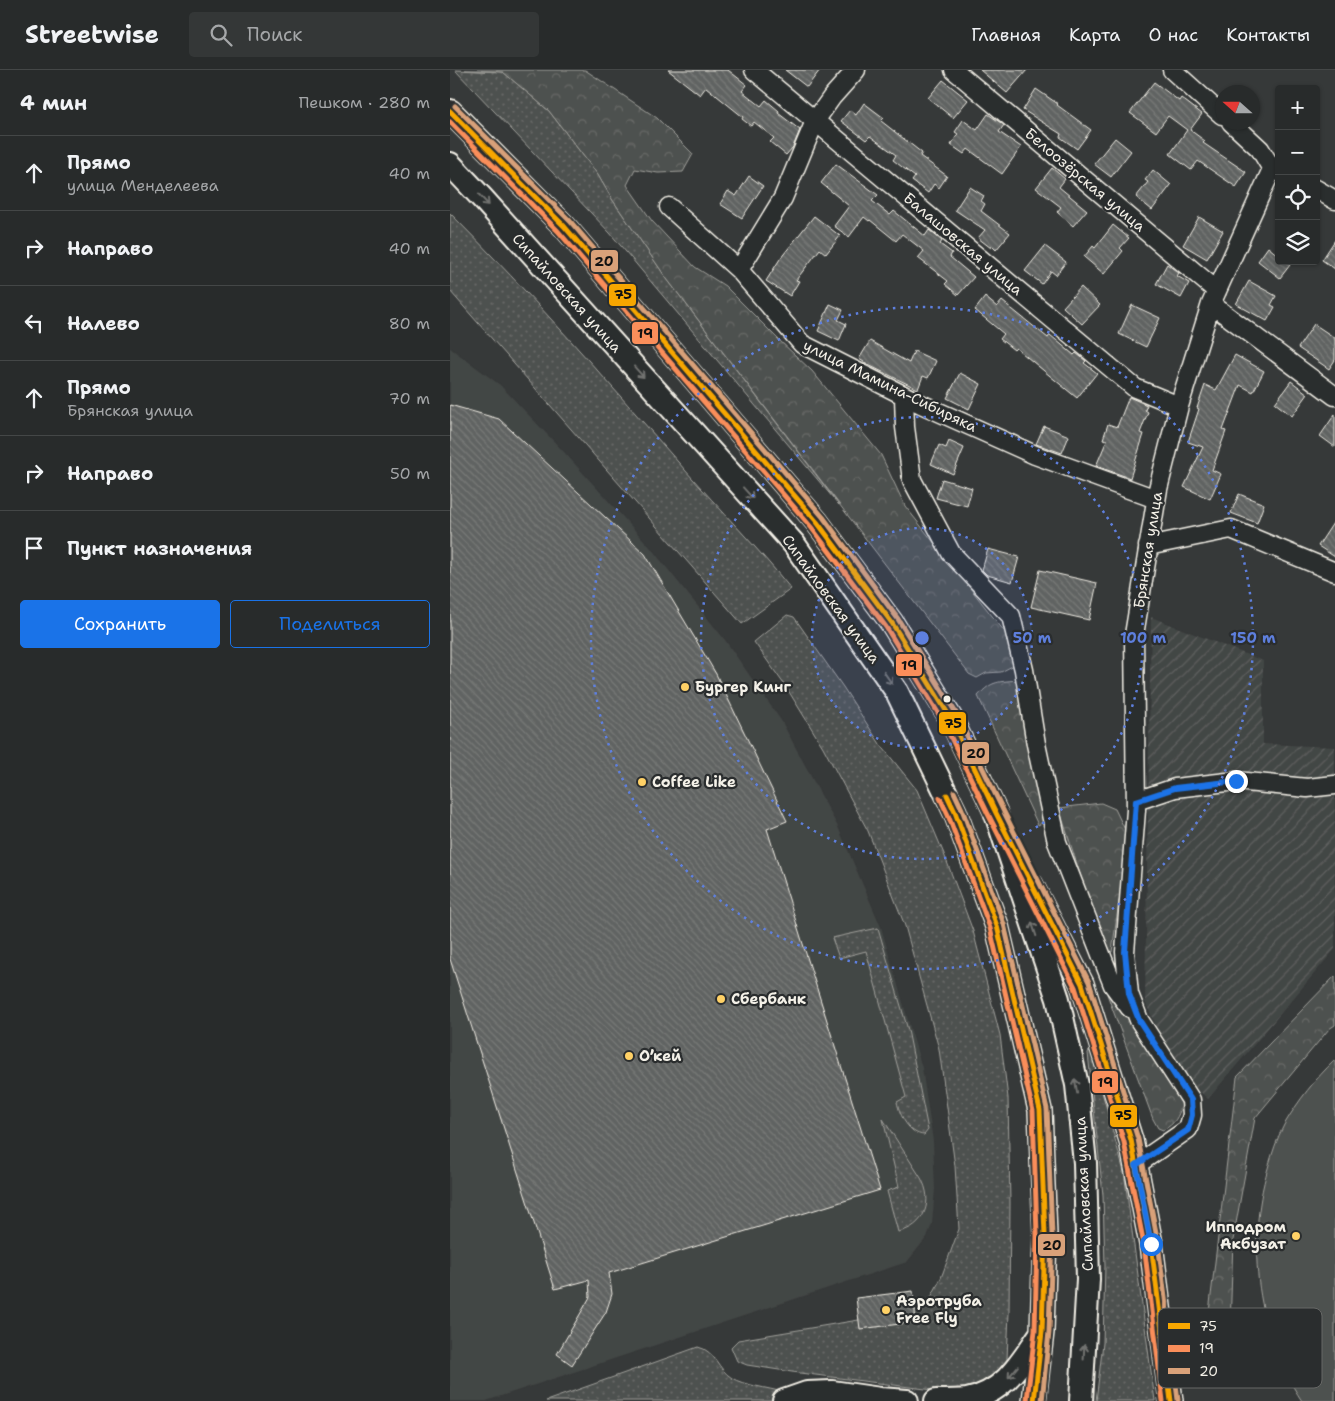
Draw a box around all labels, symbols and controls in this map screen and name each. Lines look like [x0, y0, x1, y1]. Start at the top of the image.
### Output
search box [189, 12, 539, 57]
text: Streetwise [25, 19, 159, 51]
icon: search [207, 21, 235, 49]
text: Поиск [247, 22, 302, 47]
text: Главная [971, 23, 1041, 47]
text: Карта [1069, 23, 1121, 47]
text: О нас [1149, 23, 1198, 47]
text: Контакты [1226, 23, 1310, 47]
north arrow [1215, 85, 1260, 130]
map controls [1275, 85, 1320, 265]
button: + [1275, 85, 1320, 130]
text: 4 мин [20, 89, 87, 117]
text: Пешком · 280 m [299, 92, 430, 113]
street label: Белоозёрская улица [1021, 124, 1150, 237]
button: − [1275, 130, 1320, 175]
text: Прямо [67, 150, 131, 175]
icon: ahead [20, 159, 48, 187]
text: 40 m [388, 163, 430, 184]
text: улица Менделеева [67, 175, 219, 196]
button: locate [1275, 175, 1320, 220]
street label: Балашовская улица [899, 188, 1027, 300]
one-way arrow [478, 193, 490, 206]
button: layers [1275, 220, 1320, 265]
street label: Сипайловская улица [508, 229, 627, 358]
icon: right [20, 234, 48, 262]
text: Направо [67, 236, 153, 261]
text: 40 m [388, 238, 430, 259]
line badge: 20 [590, 249, 619, 273]
text: 20 [594, 252, 614, 270]
line badge: 75 [608, 283, 637, 307]
text: 75 [614, 285, 632, 303]
icon: left [20, 309, 48, 337]
text: Налево [67, 311, 140, 336]
text: 80 m [389, 313, 430, 334]
line badge: 19 [631, 321, 659, 345]
text: 19 [637, 324, 653, 342]
street label: улица Мамина-Сибиряка [800, 335, 981, 437]
one-way arrow [633, 366, 645, 379]
text: Прямо [67, 375, 131, 400]
icon: ahead [20, 384, 48, 412]
text: 70 m [389, 388, 430, 409]
text: Брянская улица [67, 400, 193, 421]
icon: right [20, 459, 48, 487]
text: Направо [67, 461, 153, 486]
text: 50 m [390, 463, 430, 484]
one-way arrow [742, 487, 754, 500]
street label: Брянская улица [1129, 489, 1167, 610]
street label: Сипайловская улица [777, 531, 885, 668]
icon: arrive [20, 534, 48, 562]
text: Пункт назначения [67, 536, 252, 561]
button: Сохранить [20, 600, 220, 648]
button: Поделиться [230, 600, 430, 648]
text: 50 m [1013, 628, 1052, 648]
text: 100 m [1120, 628, 1166, 648]
text: 150 m [1230, 628, 1276, 648]
centre of rings [913, 629, 931, 647]
line badge: 19 [895, 653, 923, 677]
text: 19 [901, 656, 917, 674]
one-way arrow [883, 671, 893, 685]
place label: Бургер Кинг [695, 677, 791, 697]
marker: Бургер Кинг [679, 681, 691, 693]
unlabelled marker [942, 694, 952, 704]
line badge: 75 [938, 711, 967, 735]
text: 75 [944, 714, 962, 732]
line badge: 20 [961, 741, 990, 765]
text: 20 [966, 744, 986, 762]
route end [1225, 770, 1248, 793]
place label: Coffee Like [652, 772, 736, 792]
marker: Coffee Like [636, 776, 648, 788]
one-way arrow [1029, 922, 1038, 937]
place label: Сбербанк [731, 989, 807, 1009]
marker: Сбербанк [715, 993, 727, 1005]
place label: О’кей [639, 1046, 682, 1066]
marker: О’кей [623, 1050, 635, 1062]
line badge: 19 [1091, 1070, 1119, 1094]
text: 19 [1097, 1073, 1113, 1091]
one-way arrow [1071, 1078, 1081, 1094]
line badge: 75 [1109, 1104, 1138, 1128]
text: 75 [1114, 1106, 1132, 1124]
street label: Сипайловская улица [1070, 1116, 1098, 1272]
place label: Ипподром Акбузат [1205, 1217, 1287, 1254]
marker: Ипподром Акбузат [1290, 1230, 1302, 1242]
line badge: 20 [1037, 1233, 1066, 1257]
route start [1140, 1233, 1163, 1256]
text: 20 [1042, 1236, 1062, 1254]
place label: Аэротруба Free Fly [896, 1291, 982, 1328]
marker: Аэротруба Free Fly [880, 1304, 892, 1316]
legend [1158, 1308, 1322, 1388]
text: 75 [1199, 1317, 1217, 1335]
text: 19 [1199, 1339, 1214, 1357]
one-way arrow [1080, 1345, 1089, 1361]
text: 20 [1199, 1362, 1218, 1380]
one-way arrow [1008, 1365, 1019, 1378]

